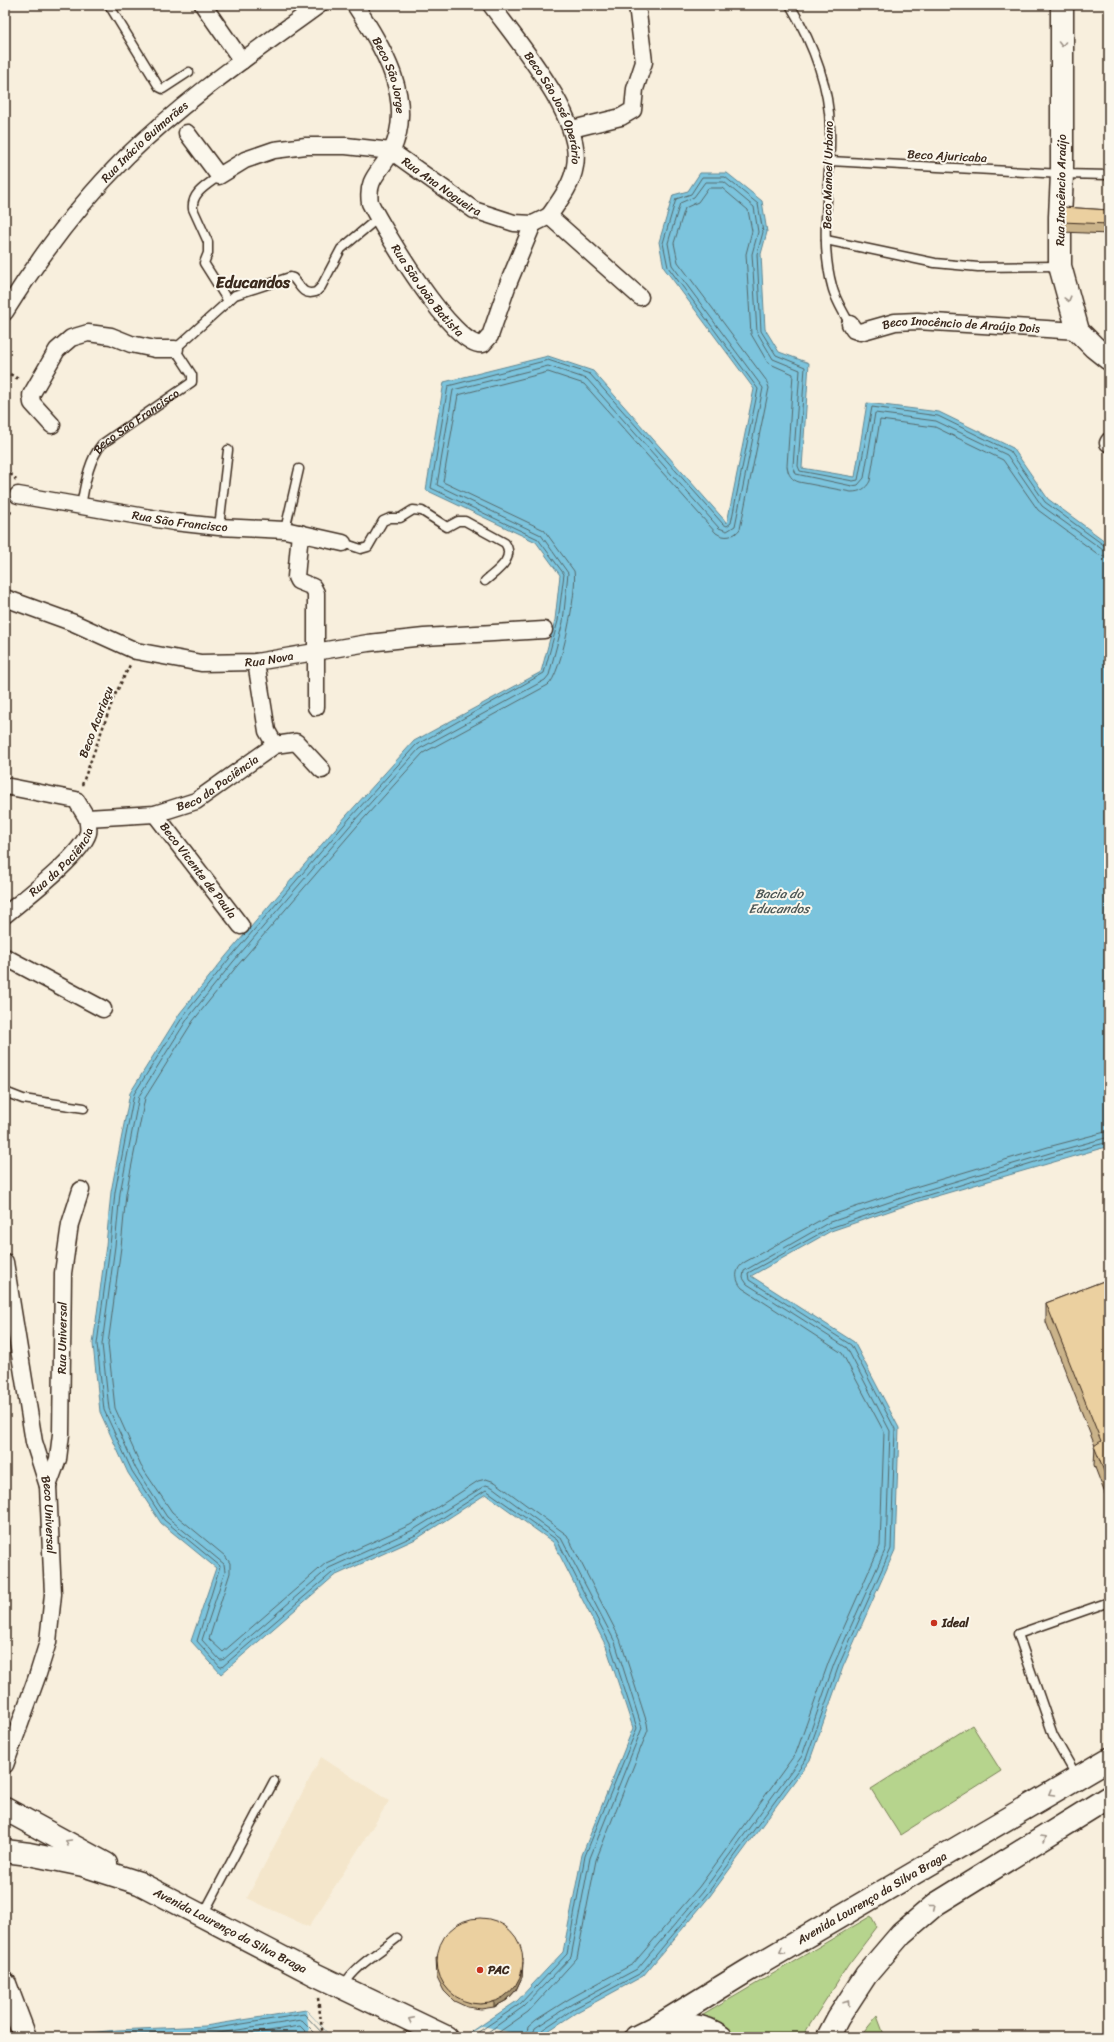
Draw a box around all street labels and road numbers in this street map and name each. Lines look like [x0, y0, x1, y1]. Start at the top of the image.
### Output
street label: Beco São Jorge [366, 32, 411, 114]
street label: Beco São José Operário [518, 47, 587, 165]
street label: Rua Inácio Guimarães [95, 95, 193, 188]
street label: Beco Manoel Urbano [816, 121, 840, 229]
street label: Rua Inocêncio Araújo [1049, 134, 1073, 246]
street label: Beco Ajuricaba [907, 143, 987, 169]
street label: Rua Ana Nogueira [397, 151, 485, 223]
street label: Rua São João Batista [385, 240, 470, 343]
street label: Beco Inocêncio de Araújo Dois [879, 310, 1041, 340]
street label: Beco São Francisco [87, 383, 184, 458]
street label: Rua São Francisco [130, 504, 228, 538]
street label: Rua Nova [245, 645, 295, 673]
street label: Beco Acariaçu [72, 682, 120, 761]
street label: Beco da Paciência [173, 749, 264, 818]
street label: Beco Vicente de Paula [154, 817, 243, 923]
street label: Rua da Paciência [24, 827, 100, 902]
street label: Rua Universal [51, 1301, 74, 1374]
street label: Beco Universal [34, 1472, 62, 1555]
street label: Avenida Lourenço da Silva Braga [792, 1845, 951, 1951]
street label: Avenida Lourenço da Silva Braga [149, 1881, 311, 1980]

